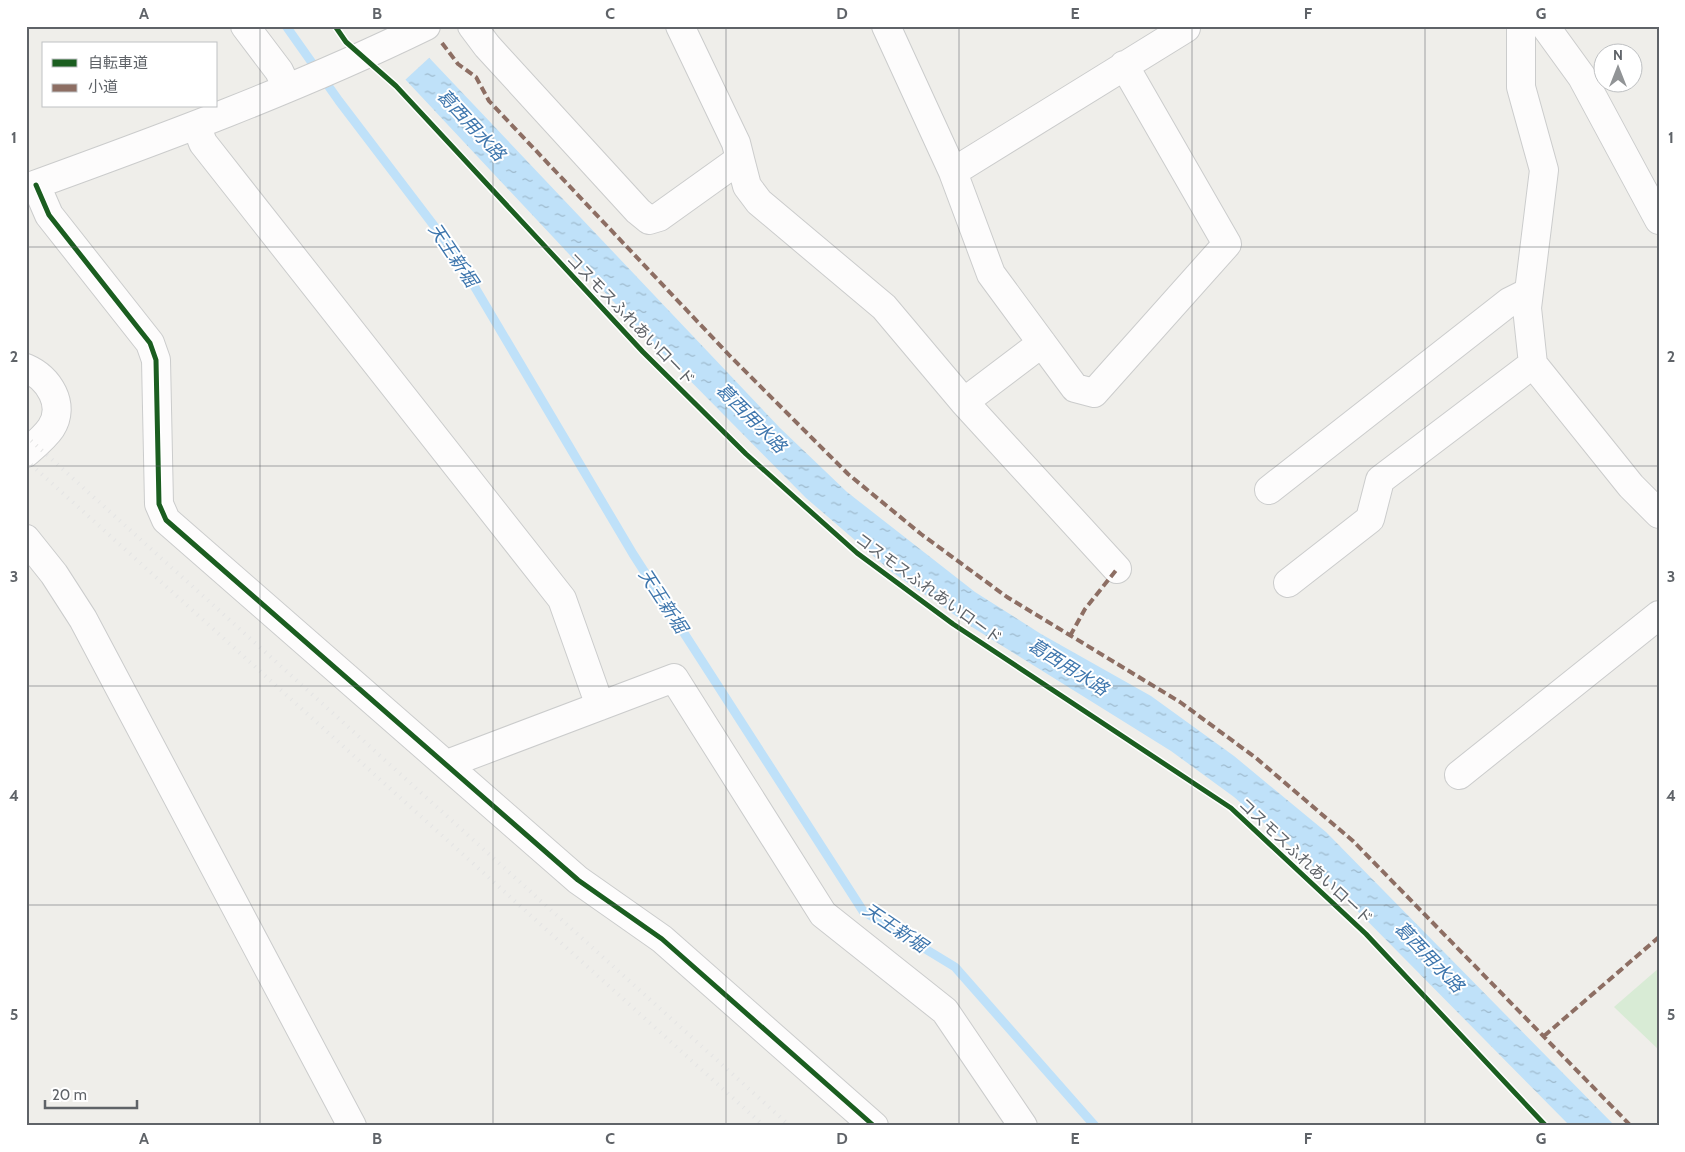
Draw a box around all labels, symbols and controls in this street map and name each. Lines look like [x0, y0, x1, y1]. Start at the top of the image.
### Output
text: A [139, 4, 149, 23]
text: B [372, 4, 382, 23]
text: C [605, 4, 615, 23]
text: D [836, 4, 848, 23]
text: E [1070, 4, 1080, 23]
text: F [1304, 4, 1313, 23]
text: G [1536, 4, 1546, 23]
legend [42, 42, 218, 108]
north arrow [1592, 42, 1642, 92]
text: N [1613, 46, 1623, 64]
text: 自転車道 [88, 54, 148, 72]
text: 小道 [88, 78, 118, 96]
water label: 葛西用水路 [432, 85, 511, 167]
text: 1 [11, 128, 17, 147]
text: 1 [1668, 128, 1674, 147]
water label: 天王新堀 [424, 219, 484, 293]
street label: コスモスふれあいロード [563, 249, 699, 389]
text: 2 [10, 347, 18, 366]
text: 2 [1667, 347, 1675, 366]
water label: 葛西用水路 [711, 378, 792, 459]
street label: コスモスふれあいロード [852, 529, 1005, 648]
water label: 天王新堀 [634, 565, 693, 640]
text: 3 [10, 567, 18, 586]
text: 3 [1667, 567, 1675, 586]
water label: 葛西用水路 [1024, 634, 1114, 701]
text: 4 [9, 786, 19, 805]
text: 4 [1666, 786, 1676, 805]
street label: コスモスふれあいロード [1235, 794, 1377, 928]
water label: 天王新堀 [859, 899, 933, 959]
water label: 葛西用水路 [1390, 917, 1470, 998]
text: 5 [10, 1005, 18, 1024]
text: 5 [1667, 1005, 1675, 1024]
scale bar [45, 1077, 138, 1109]
text: 20 m [52, 1086, 87, 1104]
text: A [139, 1129, 149, 1148]
text: B [372, 1129, 382, 1148]
text: C [605, 1129, 615, 1148]
text: D [836, 1129, 848, 1148]
text: E [1070, 1129, 1080, 1148]
text: F [1304, 1129, 1313, 1148]
text: G [1536, 1129, 1546, 1148]

